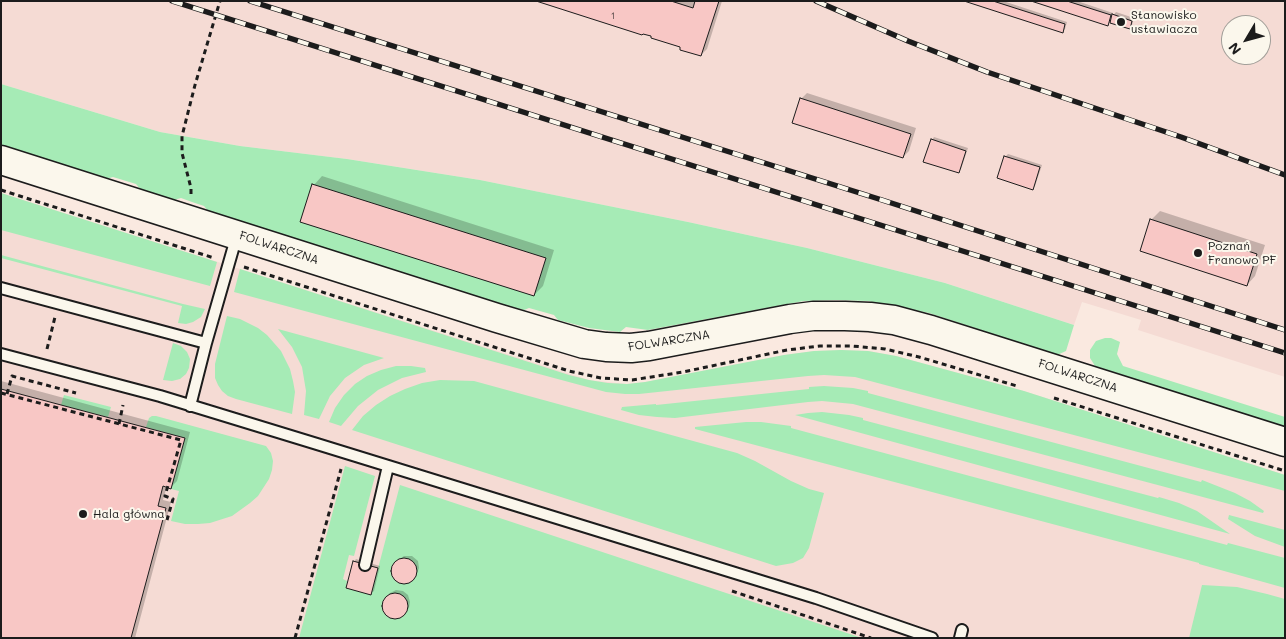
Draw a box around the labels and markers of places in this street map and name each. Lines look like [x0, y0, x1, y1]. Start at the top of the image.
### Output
place label: Stanowisko ustawiacza [1131, 8, 1198, 36]
marker: Stanowisko ustawiacza [1115, 16, 1127, 28]
place label: Poznań Franowo PF [1208, 239, 1276, 267]
marker: Poznań Franowo PF [1192, 247, 1204, 259]
place label: Hala główna [93, 507, 165, 521]
marker: Hala główna [77, 508, 89, 520]

